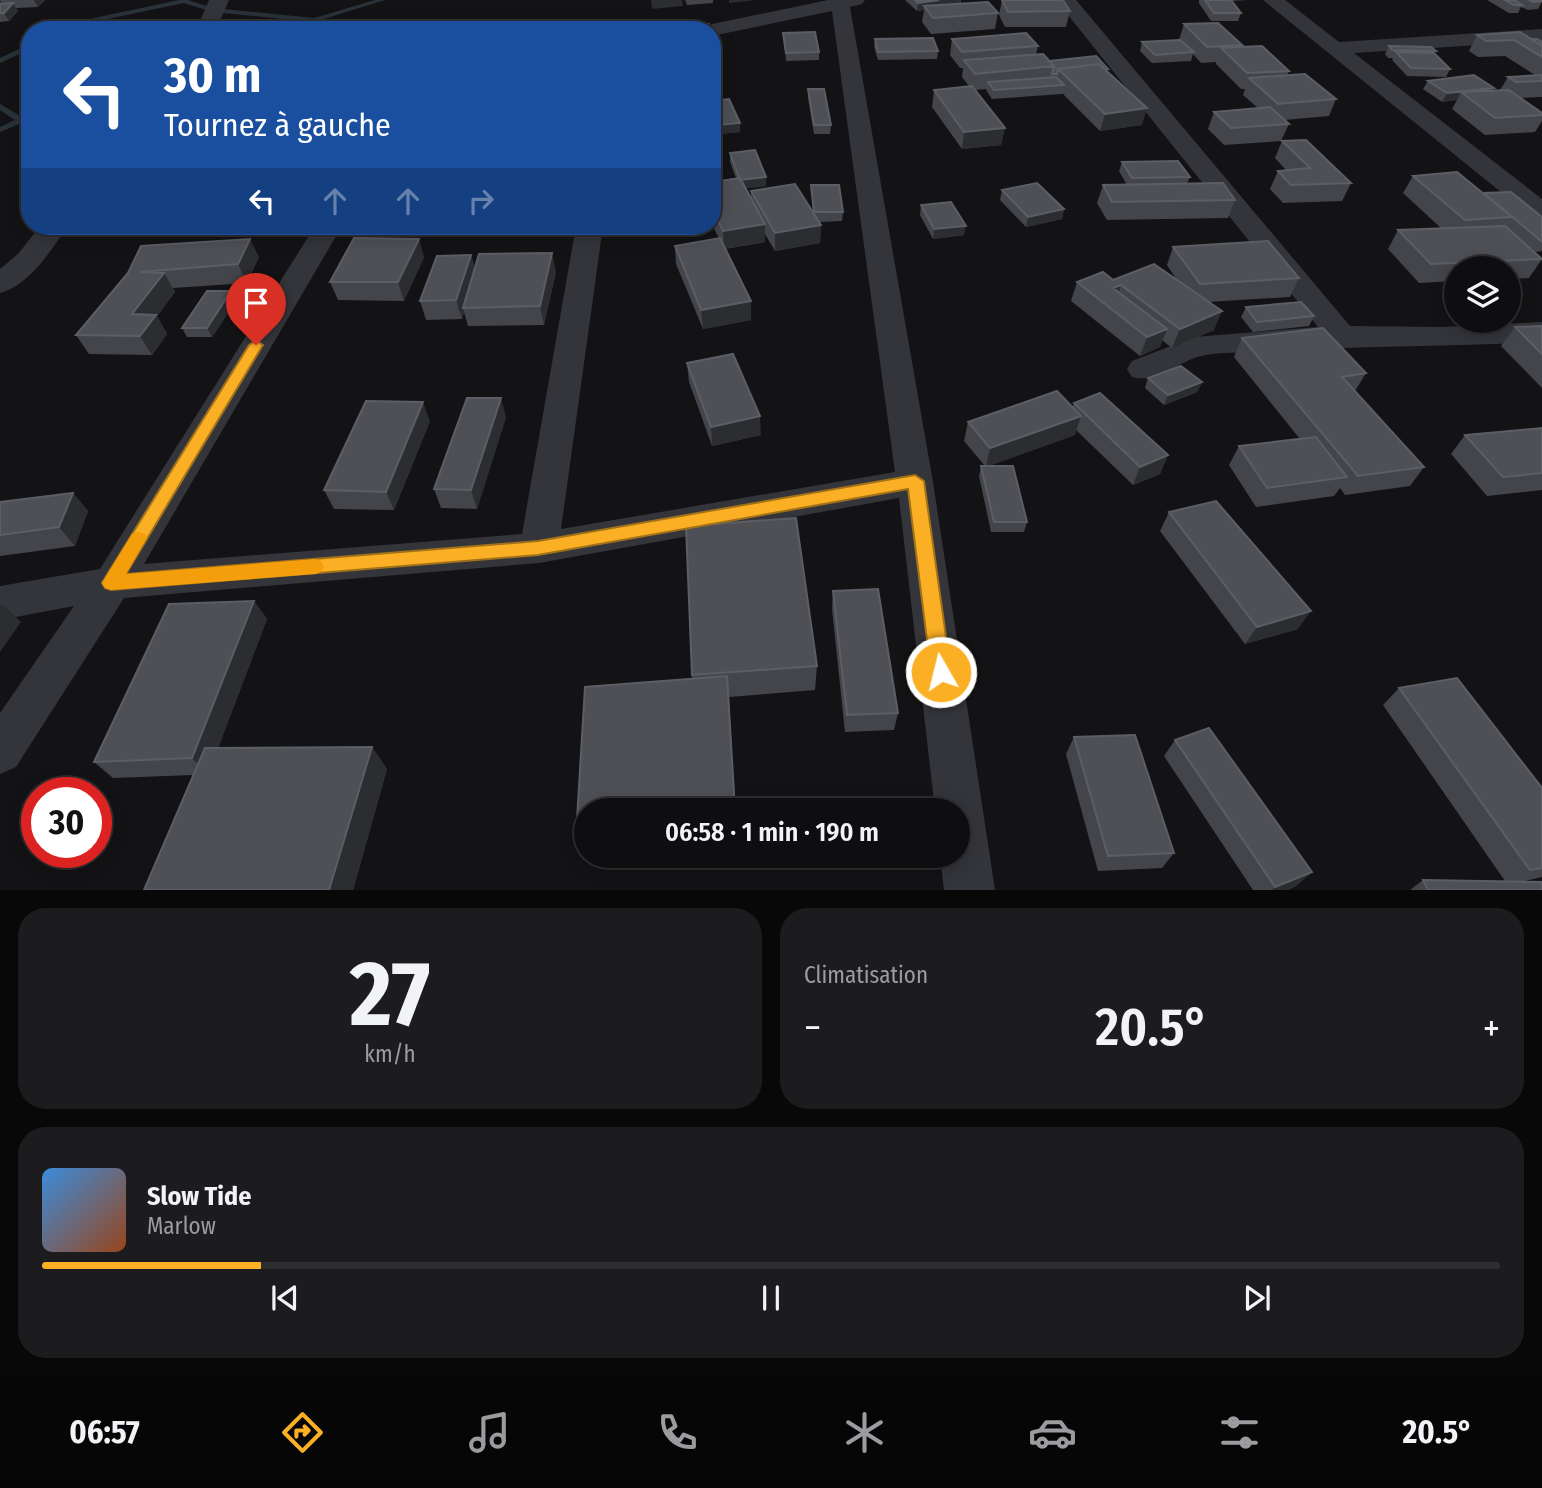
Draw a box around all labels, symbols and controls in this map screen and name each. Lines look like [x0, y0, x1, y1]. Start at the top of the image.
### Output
text: 30 m [164, 46, 262, 105]
icon: left [49, 49, 140, 140]
text: Tournez à gauche [164, 106, 391, 144]
icon: left [243, 182, 281, 220]
icon: ahead [316, 182, 354, 220]
icon: ahead [389, 182, 427, 220]
icon: right [462, 182, 500, 220]
map controls [1444, 256, 1521, 333]
button: layers [1444, 256, 1521, 333]
pin [226, 273, 286, 345]
icon: arrive [237, 284, 275, 322]
position arrow [904, 635, 978, 709]
speed limit sign: 30 [21, 777, 112, 868]
text: 06:58 · 1 min · 190 m [665, 817, 879, 848]
text: 27 [350, 940, 430, 1049]
text: Climatisation [804, 961, 928, 989]
text: 20.5° [1095, 996, 1209, 1059]
text: − [804, 1005, 821, 1051]
text: + [1483, 1005, 1500, 1051]
text: km/h [364, 1040, 416, 1068]
text: Slow Tide [147, 1181, 251, 1212]
text: Marlow [147, 1212, 216, 1240]
icon: previous [266, 1279, 304, 1317]
icon: pause [752, 1279, 790, 1317]
icon: next [1238, 1279, 1276, 1317]
icon: directions [278, 1408, 327, 1457]
icon: music [465, 1408, 514, 1457]
icon: phone [653, 1408, 702, 1457]
icon: climate [840, 1408, 889, 1457]
icon: car [1028, 1408, 1077, 1457]
icon: filters [1215, 1408, 1264, 1457]
text: 06:57 [69, 1413, 140, 1451]
text: 20.5° [1402, 1413, 1473, 1451]

